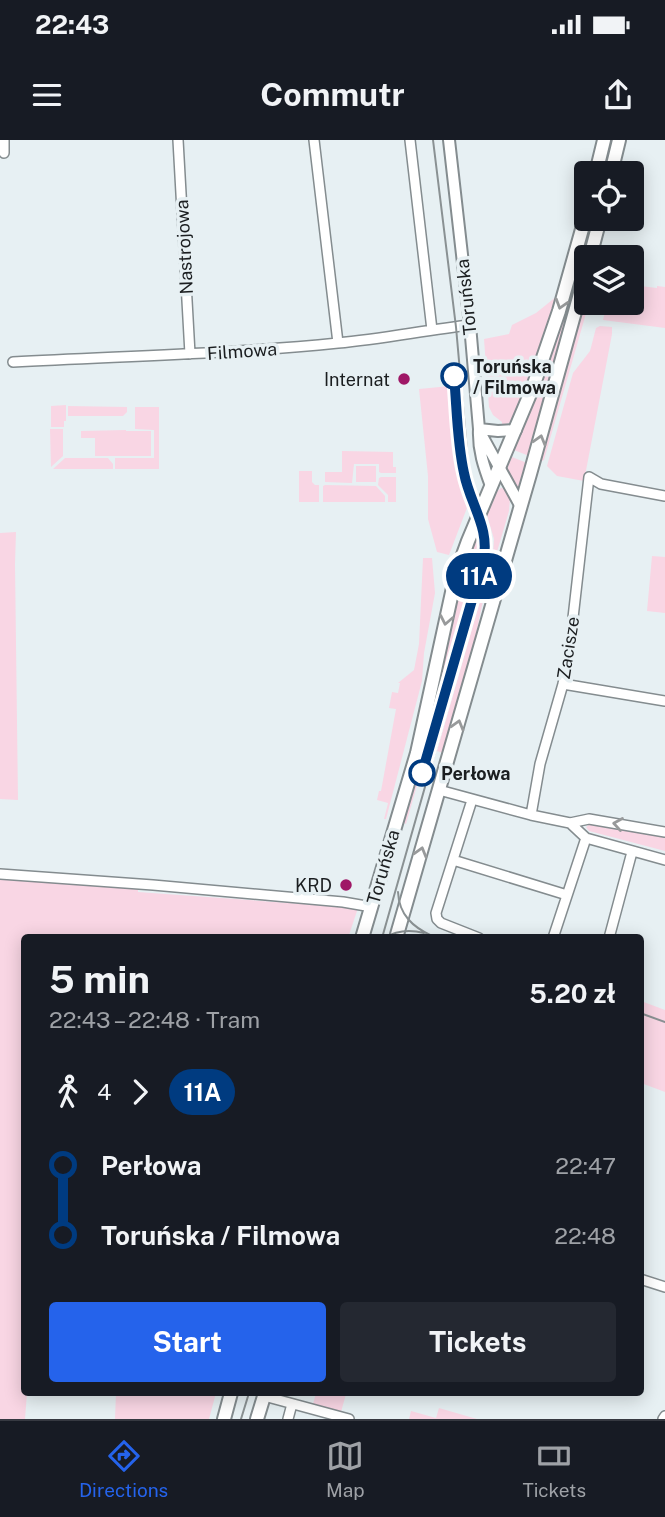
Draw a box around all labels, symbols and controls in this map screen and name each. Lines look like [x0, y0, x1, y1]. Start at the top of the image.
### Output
text: 22:43 [35, 9, 109, 40]
icon: menu [28, 76, 66, 114]
text: Commutr [260, 76, 405, 113]
icon: share [599, 76, 637, 114]
map controls [574, 161, 644, 315]
button: locate [574, 161, 644, 231]
street label: Nastrojowa [171, 199, 197, 295]
button: layers [574, 245, 644, 315]
street label: Toruńska [452, 258, 480, 336]
one-way arrow [555, 298, 570, 310]
street label: Filmowa [206, 338, 278, 364]
place label: Toruńska / Filmowa [473, 356, 556, 398]
marker: Toruńska / Filmowa [441, 363, 467, 389]
place label: Internat [324, 369, 390, 390]
marker: Internat [396, 371, 412, 387]
one-way arrow [531, 434, 546, 446]
line badge: 11A [439, 553, 519, 599]
text: 11A [460, 562, 498, 590]
one-way arrow [439, 614, 454, 626]
street label: Zacisze [553, 615, 583, 681]
one-way arrow [449, 719, 464, 731]
marker: Perłowa [409, 760, 435, 786]
place label: Perłowa [441, 763, 511, 784]
one-way arrow [612, 817, 623, 832]
street label: Toruńska [362, 827, 404, 907]
one-way arrow [412, 846, 427, 858]
place label: KRD [295, 875, 332, 896]
marker: KRD [338, 877, 354, 893]
text: 5 min [49, 957, 150, 1002]
text: 5.20 zł [529, 978, 616, 1009]
text: 22:43 – 22:48 · Tram [49, 1006, 260, 1033]
icon: walk [49, 1073, 87, 1111]
icon: forward [121, 1073, 159, 1111]
text: 4 [97, 1078, 111, 1105]
text: 11A [183, 1078, 221, 1106]
text: Perłowa [101, 1150, 201, 1181]
text: 22:47 [555, 1152, 616, 1179]
text: Toruńska / Filmowa [101, 1220, 340, 1251]
text: 22:48 [554, 1222, 616, 1249]
button: Start [49, 1302, 326, 1382]
button: Tickets [340, 1302, 616, 1382]
tab: Directions [79, 1437, 168, 1501]
tab: Map [326, 1437, 365, 1501]
tab: Tickets [522, 1437, 586, 1501]

